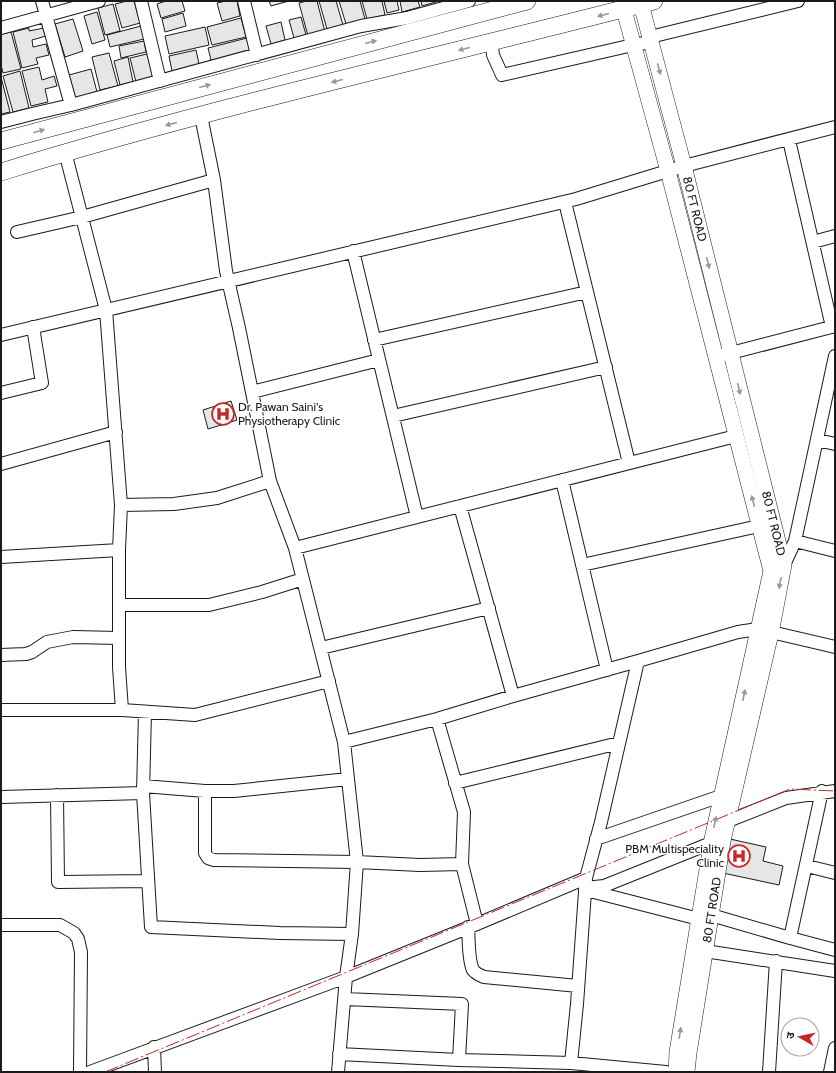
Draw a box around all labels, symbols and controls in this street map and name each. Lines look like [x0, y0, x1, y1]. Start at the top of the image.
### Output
one-way arrow [597, 12, 609, 18]
one-way arrow [365, 39, 377, 45]
one-way arrow [457, 47, 470, 53]
one-way arrow [656, 63, 662, 75]
one-way arrow [331, 78, 343, 84]
one-way arrow [199, 83, 211, 89]
one-way arrow [165, 121, 177, 127]
one-way arrow [33, 128, 45, 134]
street label: 80 FT ROAD [680, 175, 711, 243]
one-way arrow [705, 257, 711, 269]
one-way arrow [737, 383, 743, 395]
place label: Dr. Pawan Saini's Physiotherapy Clinic [238, 399, 341, 428]
hospital icon: Dr. Pawan Saini's Physiotherapy Clinic [210, 401, 236, 427]
street label: 80 FT ROAD [759, 489, 789, 557]
one-way arrow [750, 494, 756, 506]
one-way arrow [777, 577, 783, 589]
one-way arrow [741, 689, 747, 701]
one-way arrow [713, 816, 719, 828]
place label: PBM Multispeciality Clinic [625, 841, 725, 870]
hospital icon: PBM Multispeciality Clinic [726, 843, 752, 869]
street label: 80 FT ROAD [699, 876, 724, 944]
north arrow [780, 1017, 820, 1057]
one-way arrow [677, 1027, 683, 1039]
text: उ [783, 1031, 798, 1040]

